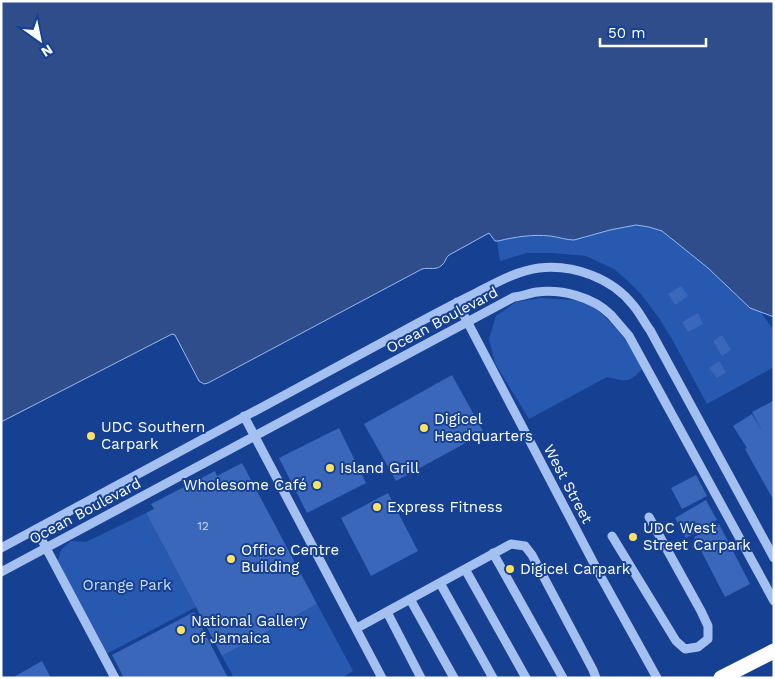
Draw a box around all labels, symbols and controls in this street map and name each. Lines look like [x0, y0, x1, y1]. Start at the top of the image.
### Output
north arrow [15, 15, 65, 65]
scale bar [600, 15, 706, 47]
text: 50 m [608, 24, 645, 42]
text: N [38, 41, 56, 60]
street label: Ocean Boulevard [383, 283, 501, 357]
place label: Digicel Headquarters [434, 410, 533, 445]
place label: UDC Southern Carpark [101, 418, 205, 453]
marker: Digicel Headquarters [418, 422, 430, 434]
marker: UDC Southern Carpark [85, 430, 97, 442]
street label: West Street [540, 441, 597, 527]
place label: Island Grill [340, 459, 420, 477]
marker: Island Grill [324, 462, 336, 474]
street label: Ocean Boulevard [26, 474, 144, 548]
place label: Wholesome Café [183, 476, 307, 494]
marker: Wholesome Café [311, 479, 323, 491]
place label: Express Fitness [387, 498, 503, 516]
marker: Express Fitness [371, 501, 383, 513]
house number: 12 [197, 519, 209, 533]
place label: UDC West Street Carpark [643, 519, 751, 554]
marker: UDC West Street Carpark [627, 531, 639, 543]
place label: Office Centre Building [241, 541, 339, 576]
marker: Office Centre Building [225, 553, 237, 565]
place label: Digicel Carpark [520, 560, 631, 578]
marker: Digicel Carpark [504, 563, 516, 575]
park label: Orange Park [83, 576, 172, 594]
place label: National Gallery of Jamaica [191, 612, 308, 647]
marker: National Gallery of Jamaica [175, 624, 187, 636]

